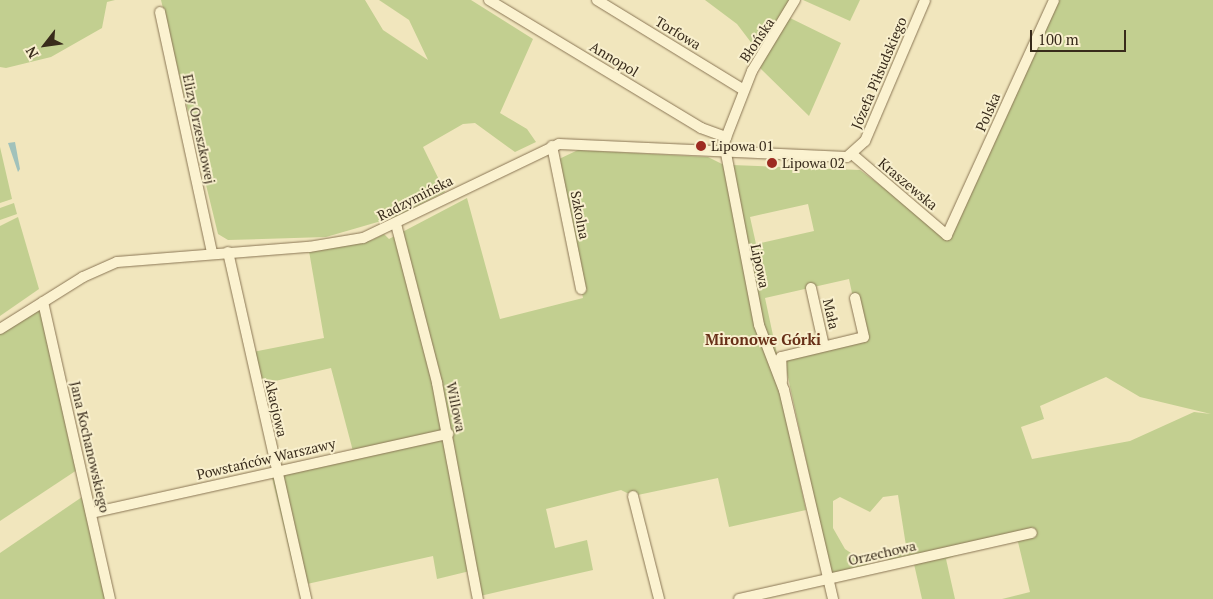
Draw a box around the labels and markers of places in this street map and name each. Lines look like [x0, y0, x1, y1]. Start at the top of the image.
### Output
place label: Lipowa 01 [711, 138, 774, 154]
marker: Lipowa 01 [695, 140, 707, 152]
place label: Lipowa 02 [782, 155, 845, 171]
marker: Lipowa 02 [766, 157, 778, 169]

